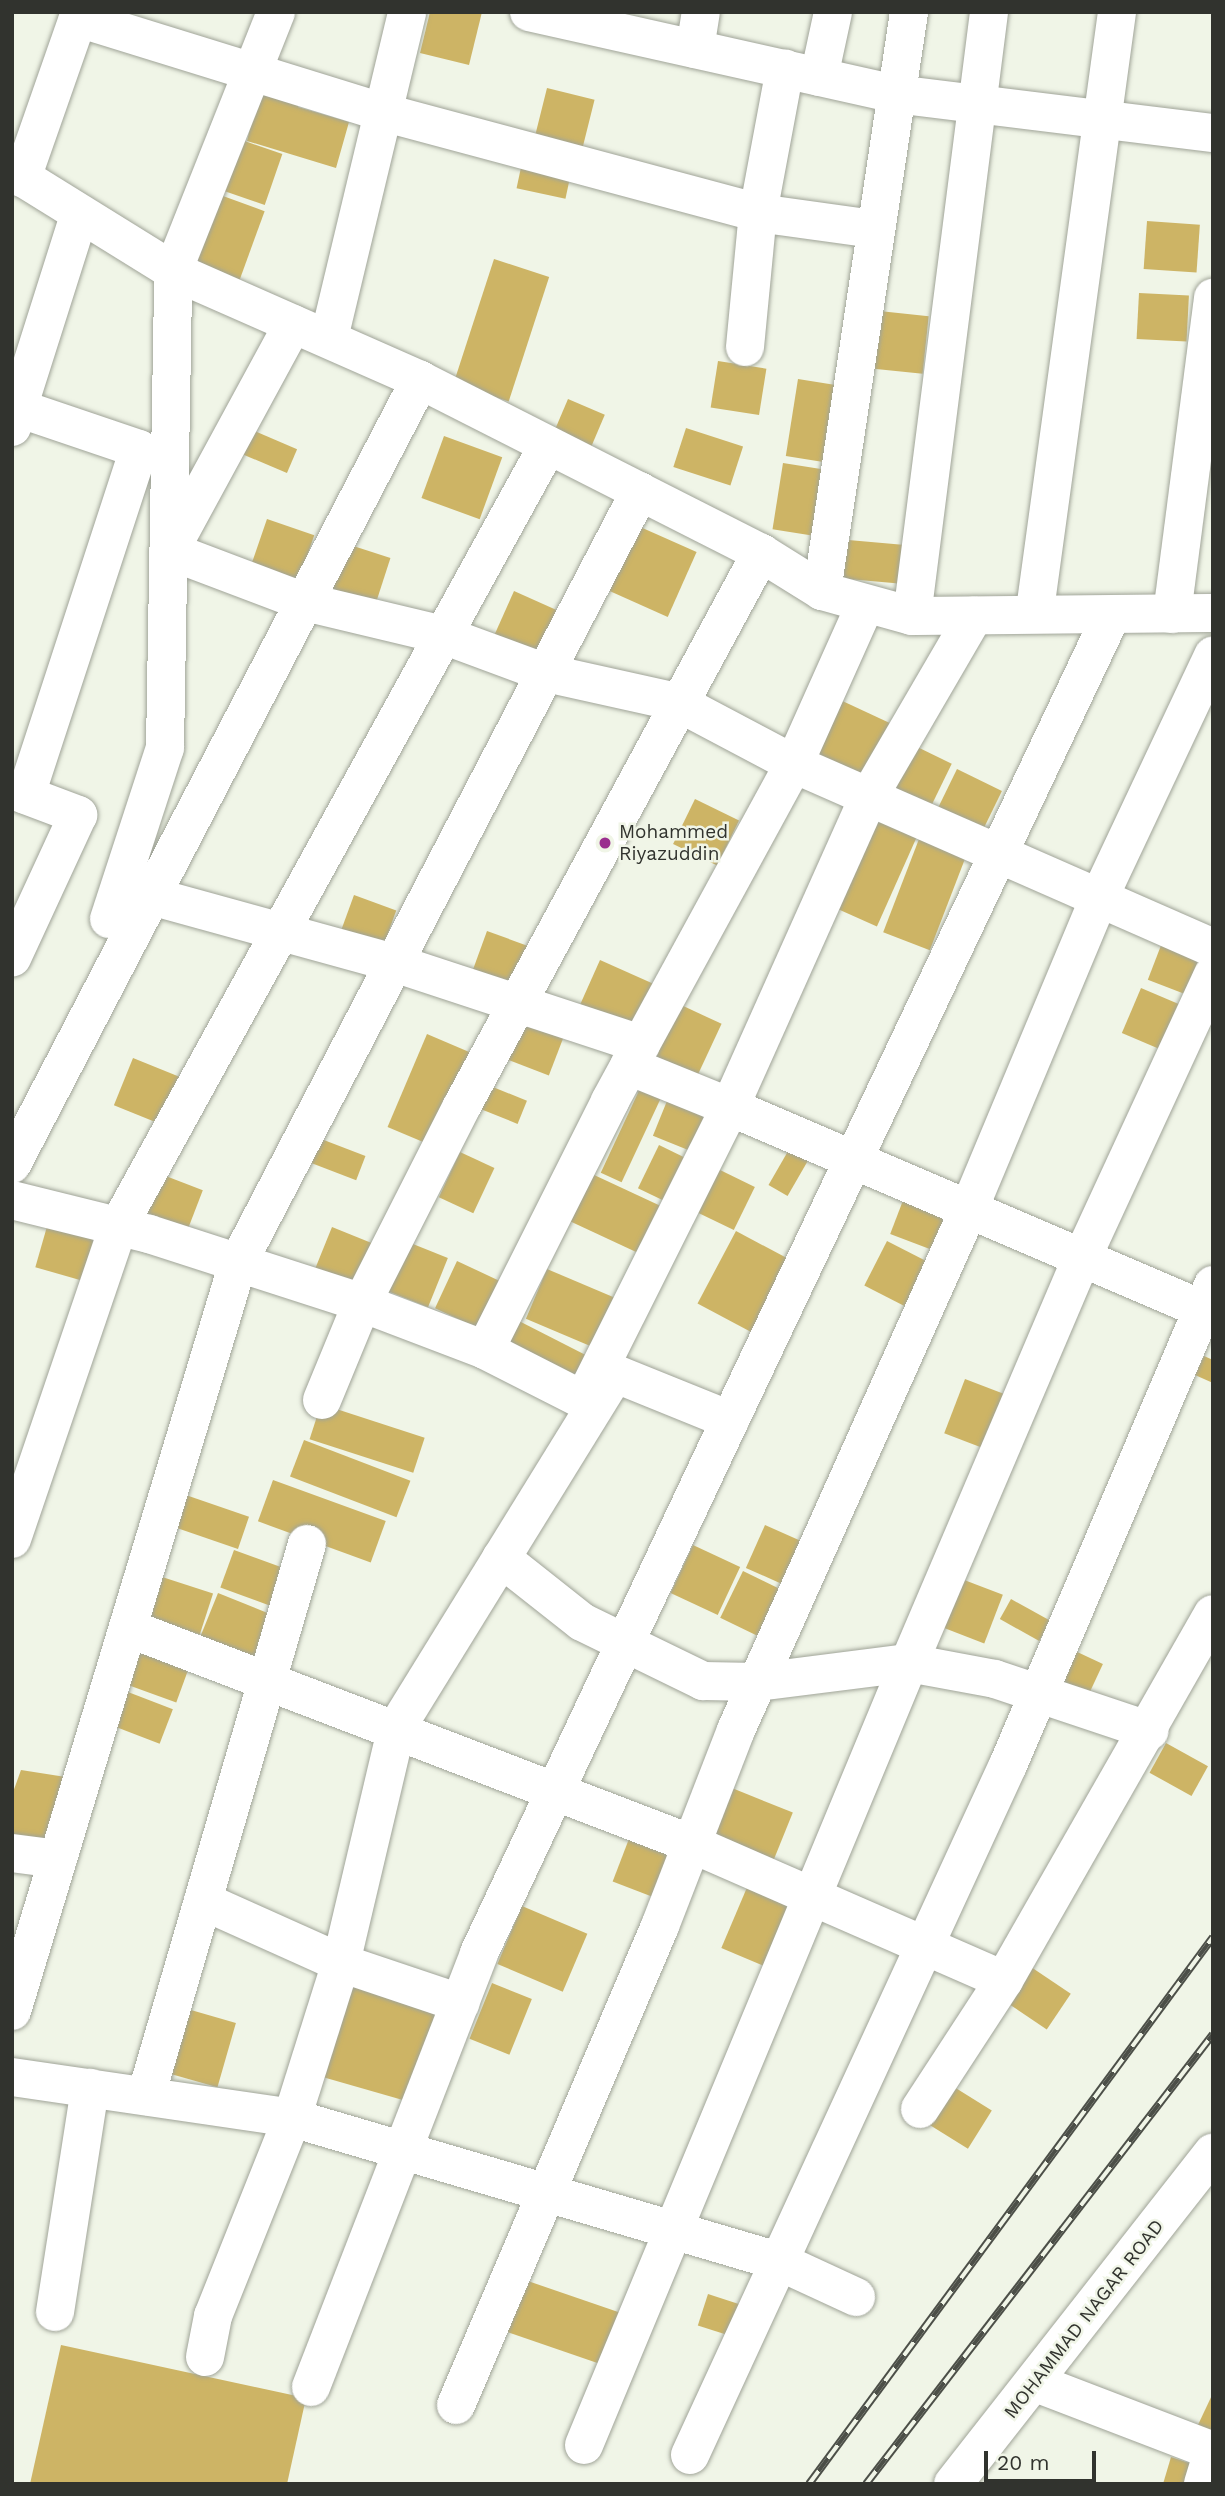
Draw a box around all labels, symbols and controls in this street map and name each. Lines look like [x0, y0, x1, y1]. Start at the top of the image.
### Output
place label: Mohammed Riyazuddin [619, 821, 728, 865]
marker: Mohammed Riyazuddin [597, 835, 613, 851]
street label: MOHAMMAD NAGAR ROAD [999, 2215, 1169, 2423]
scale bar [987, 2436, 1099, 2480]
text: 20 m [997, 2450, 1049, 2475]

